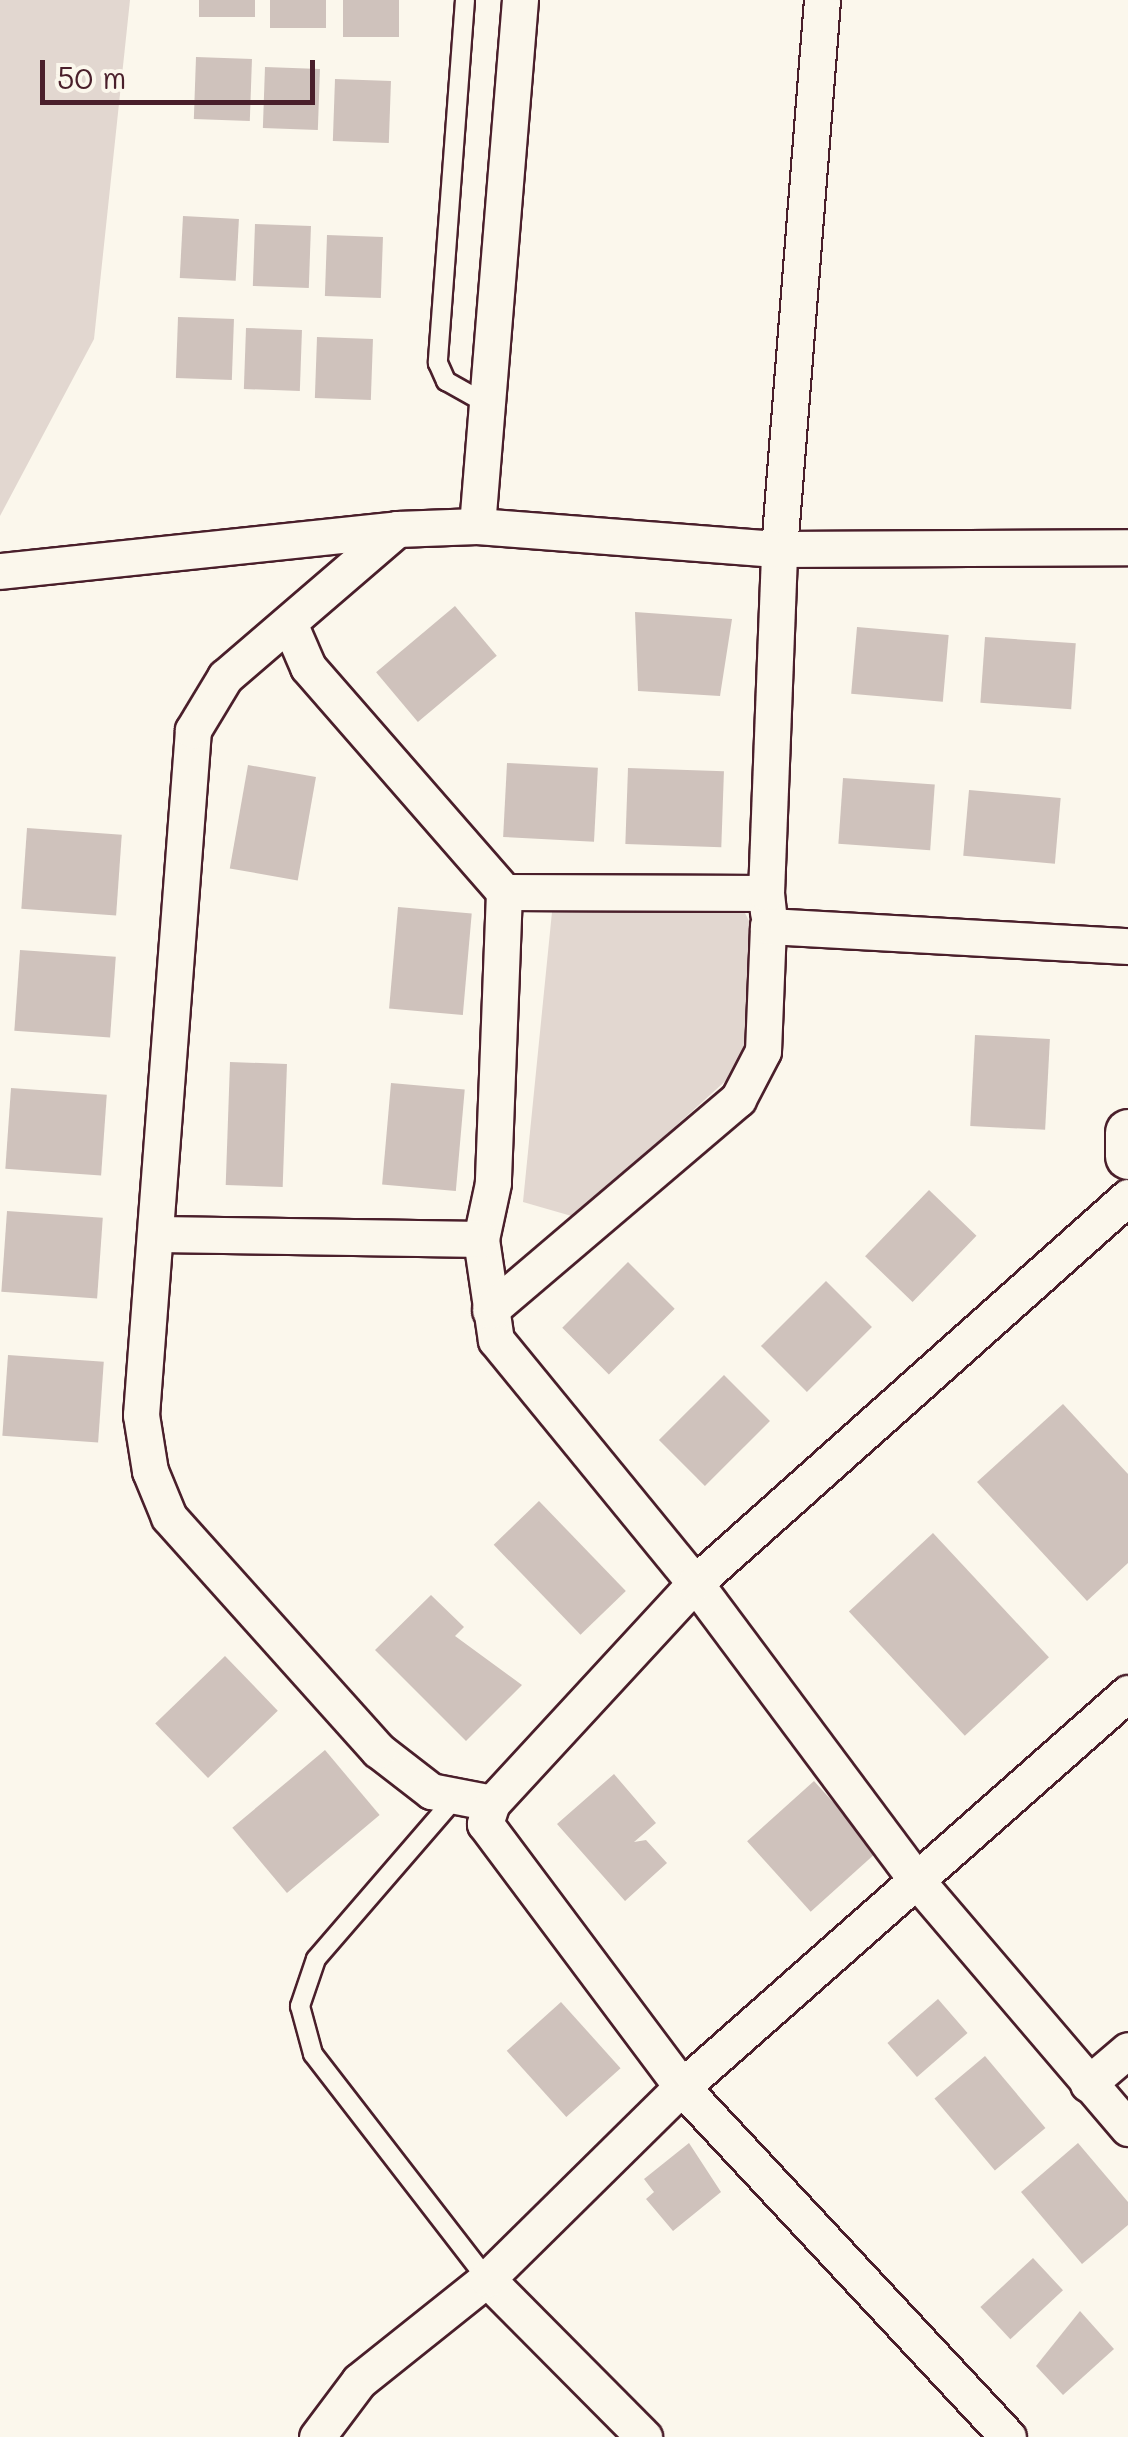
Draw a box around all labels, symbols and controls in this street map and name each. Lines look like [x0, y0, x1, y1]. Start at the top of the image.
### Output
scale bar [45, 40, 320, 102]
text: 50 m [57, 57, 127, 97]

